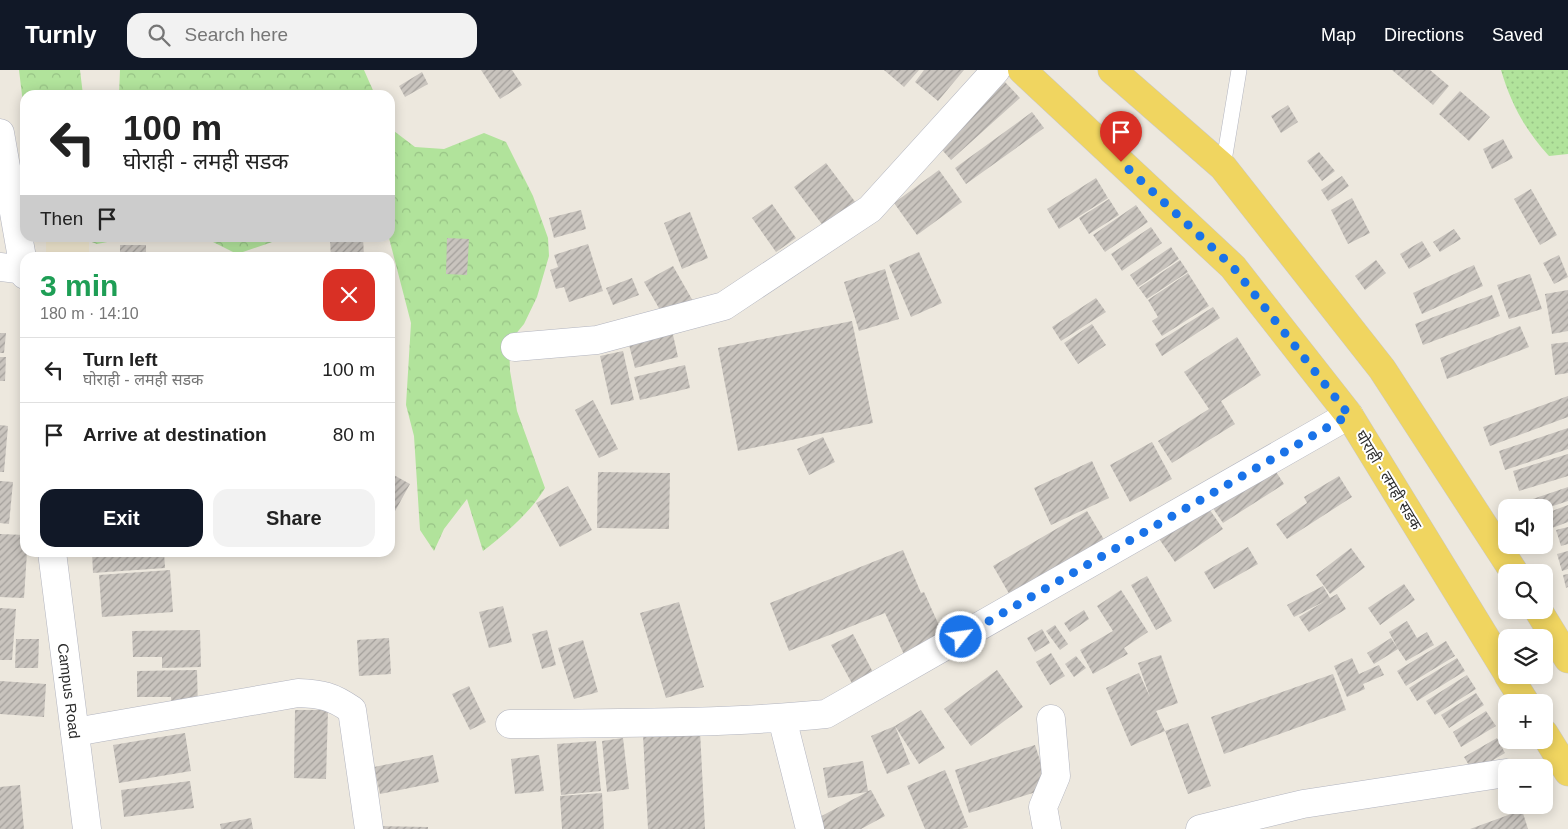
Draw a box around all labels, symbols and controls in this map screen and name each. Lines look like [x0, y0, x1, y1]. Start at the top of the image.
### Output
search box [127, 13, 477, 58]
text: Turnly [25, 21, 97, 48]
icon: search [145, 21, 173, 49]
text: Search here [185, 24, 288, 45]
text: Map [1321, 25, 1356, 45]
text: Directions [1384, 25, 1464, 45]
text: Saved [1492, 25, 1543, 45]
text: 100 m [123, 108, 222, 147]
icon: left [40, 110, 105, 175]
pin [1100, 111, 1142, 162]
icon: arrive [1107, 118, 1135, 146]
text: घोराही - लमही सडक [123, 149, 288, 174]
icon: arrive [93, 205, 121, 233]
text: Then [40, 208, 83, 229]
text: 3 min [40, 269, 118, 302]
button: close [323, 269, 375, 321]
text: 180 m · 14:10 [40, 305, 139, 322]
text: Turn left [83, 349, 158, 370]
icon: left [40, 356, 68, 384]
text: 100 m [322, 359, 375, 380]
text: घोराही - लमही सडक [83, 371, 203, 388]
icon: arrive [40, 421, 68, 449]
text: Arrive at destination [83, 424, 267, 445]
text: 80 m [333, 424, 375, 445]
street label: घोराही - लमही सडक [1353, 427, 1426, 533]
button: Exit [40, 489, 203, 547]
button: Share [213, 489, 375, 547]
map controls [1498, 499, 1553, 814]
button: sound [1498, 499, 1553, 554]
button: search [1498, 564, 1553, 619]
position arrow [934, 610, 986, 662]
button: layers [1498, 629, 1553, 684]
street label: Campus Road [55, 642, 84, 740]
button: + [1498, 694, 1553, 749]
button: − [1498, 759, 1553, 814]

